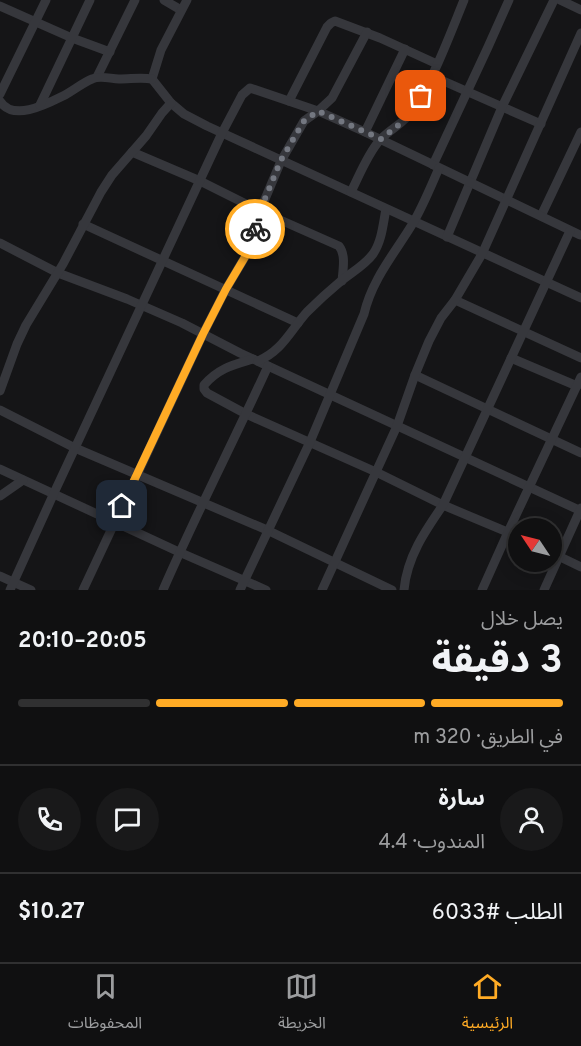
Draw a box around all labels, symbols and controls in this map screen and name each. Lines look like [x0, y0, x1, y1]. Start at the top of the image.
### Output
pin [395, 70, 446, 121]
icon: bag [404, 79, 437, 112]
courier [225, 199, 285, 259]
icon: bike [239, 213, 272, 246]
pin [96, 480, 147, 531]
icon: home [105, 489, 138, 522]
north arrow [508, 518, 562, 572]
map controls [508, 518, 562, 572]
text: يصل خلال [481, 607, 563, 633]
text: 20:05–20:10 [18, 628, 147, 655]
text: 3 دقيقة [432, 638, 563, 687]
text: في الطريق · 320 m [413, 725, 563, 751]
text: سارة [439, 786, 485, 813]
button: phone [18, 788, 81, 851]
button: chat [96, 788, 159, 851]
button: person [500, 788, 563, 851]
text: المندوب · 4.4 [378, 830, 485, 856]
text: $10.27 [18, 899, 85, 926]
text: الطلب #6033 [432, 900, 563, 927]
tab: المحفوظات [68, 970, 142, 1040]
tab: الخريطة [278, 970, 326, 1040]
tab: الرئيسية [462, 970, 513, 1040]

